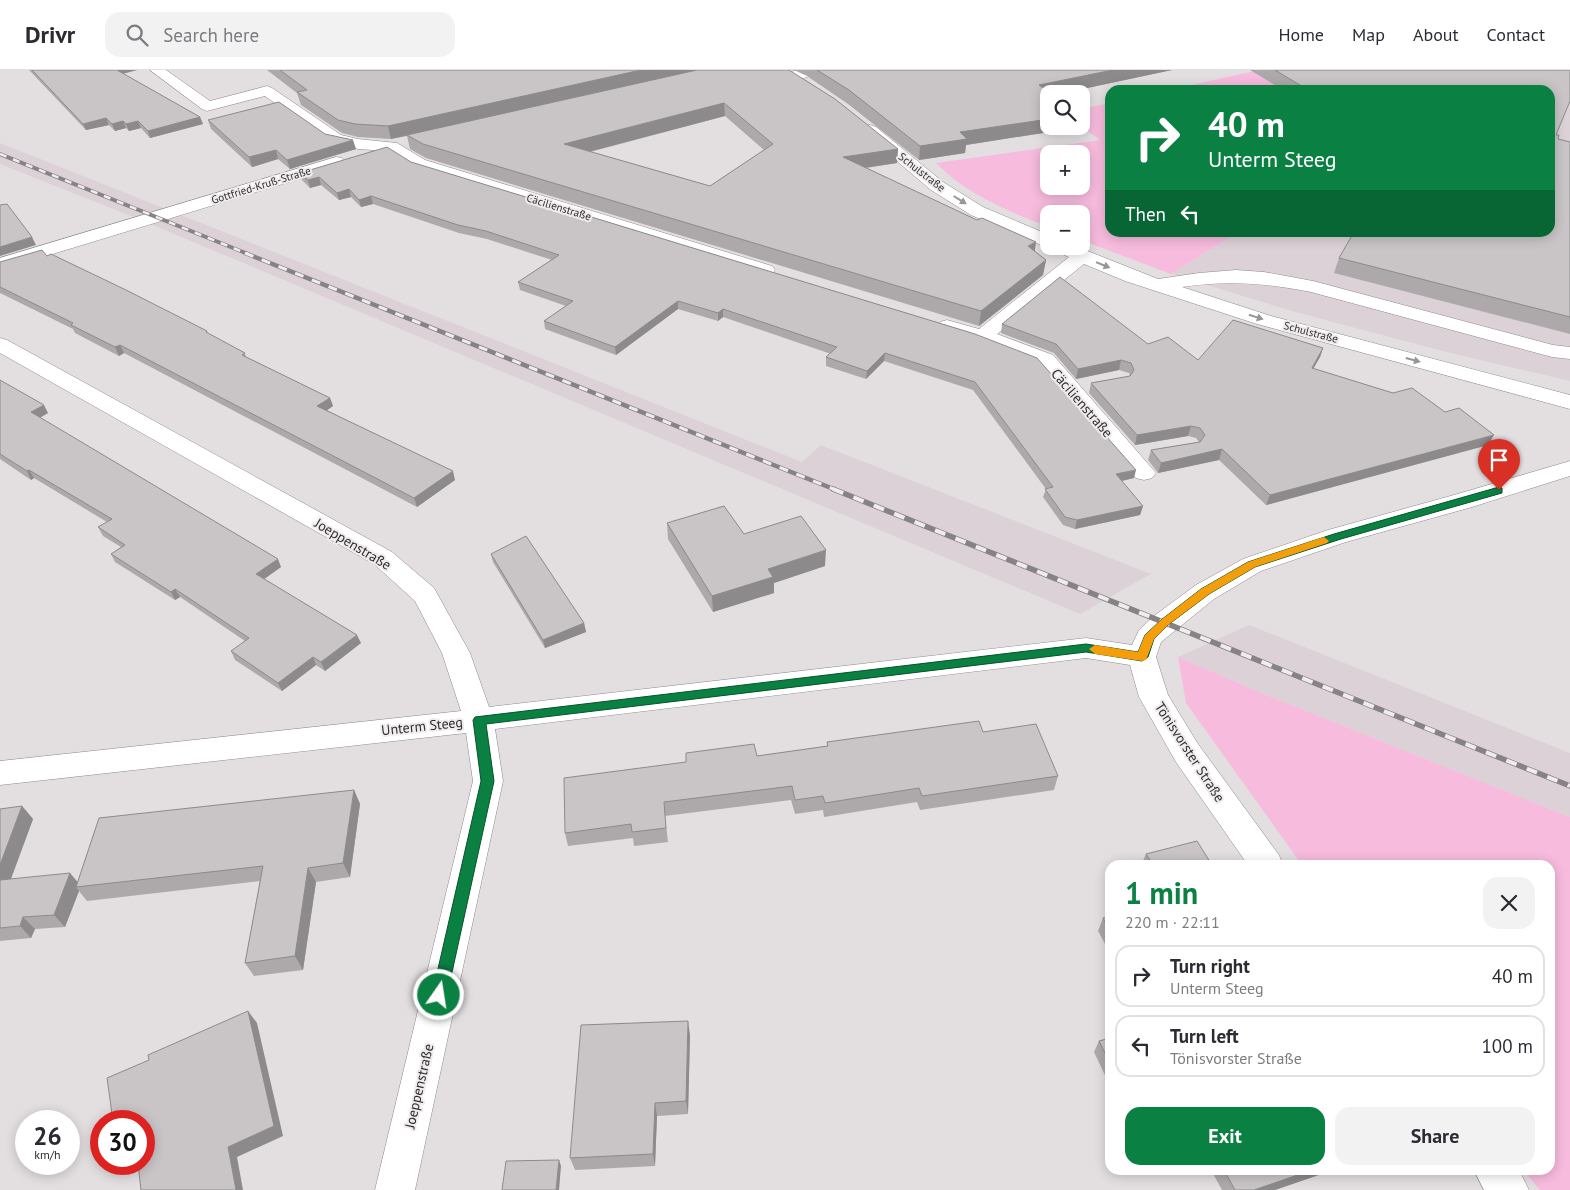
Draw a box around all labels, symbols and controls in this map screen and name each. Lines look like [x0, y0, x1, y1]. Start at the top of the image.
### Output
search box [105, 12, 455, 57]
text: Drivr [25, 19, 75, 50]
icon: search [123, 21, 151, 49]
text: Search here [163, 23, 259, 47]
text: Home [1278, 23, 1324, 46]
text: Map [1352, 23, 1385, 46]
text: About [1413, 23, 1459, 46]
text: Contact [1487, 23, 1545, 46]
map controls [1040, 85, 1090, 255]
button: search [1040, 85, 1090, 135]
text: 40 m [1208, 101, 1285, 147]
icon: right [1125, 105, 1190, 170]
button: + [1040, 145, 1090, 195]
text: Unterm Steeg [1208, 145, 1337, 173]
street label: Schulstraße [896, 149, 949, 195]
street label: Gottfried-Kruß-Straße [210, 163, 313, 207]
street label: Cäcilienstraße [525, 190, 594, 224]
one-way arrow [954, 196, 967, 205]
icon: left [1176, 200, 1204, 228]
text: Then [1125, 202, 1166, 226]
button: − [1040, 205, 1090, 255]
one-way arrow [1095, 262, 1110, 270]
one-way arrow [1249, 314, 1264, 322]
street label: Schulstraße [1282, 318, 1340, 346]
one-way arrow [1406, 356, 1421, 364]
street label: Cäcilienstraße [1047, 365, 1117, 441]
pin [1478, 439, 1520, 490]
icon: arrive [1485, 446, 1513, 474]
street label: Joeppenstraße [310, 514, 395, 574]
street label: Tönisvorster Straße [1151, 699, 1229, 805]
street label: Unterm Steeg [380, 713, 464, 739]
text: 1 min [1125, 873, 1198, 912]
button: close [1483, 877, 1535, 929]
text: 220 m · 22:11 [1125, 912, 1220, 932]
text: Turn right [1170, 954, 1250, 978]
icon: right [1127, 962, 1155, 990]
text: 40 m [1492, 964, 1533, 988]
position arrow [412, 968, 464, 1020]
text: Unterm Steeg [1170, 978, 1264, 998]
text: Turn left [1170, 1024, 1239, 1048]
icon: left [1127, 1032, 1155, 1060]
text: 100 m [1481, 1034, 1533, 1058]
street label: Joeppenstraße [400, 1042, 437, 1131]
text: Tönisvorster Straße [1170, 1048, 1302, 1068]
button: Exit [1125, 1107, 1325, 1165]
button: Share [1335, 1107, 1535, 1165]
speed limit sign: 30 [90, 1110, 155, 1175]
text: 26 [33, 1120, 62, 1152]
text: km/h [34, 1147, 61, 1162]

